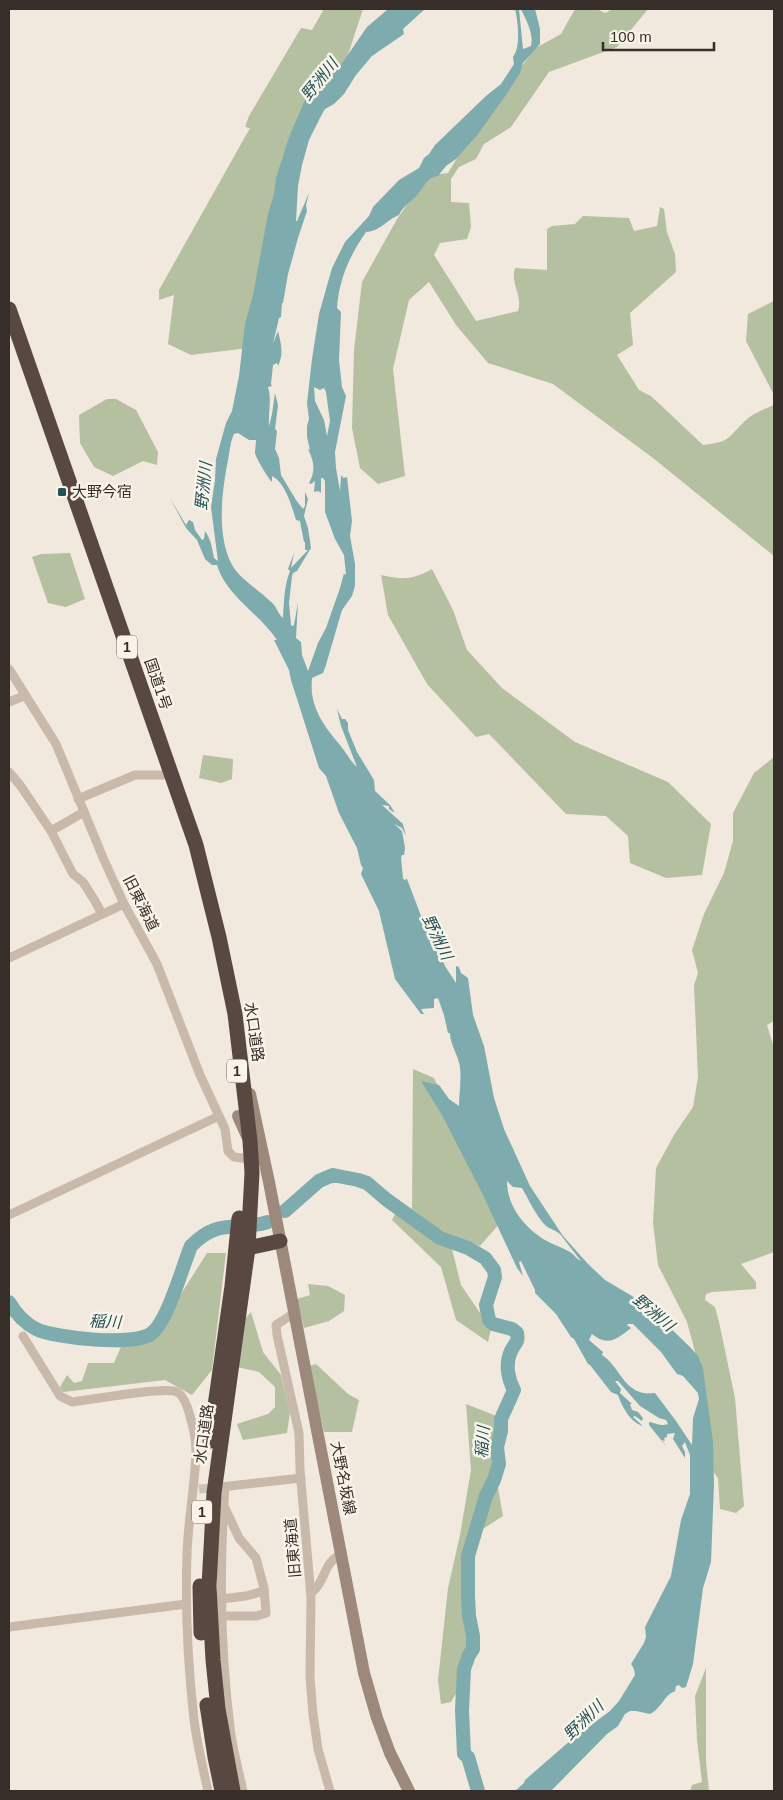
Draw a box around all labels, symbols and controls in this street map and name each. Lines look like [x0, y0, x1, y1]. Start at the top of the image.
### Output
scale bar [603, 20, 714, 52]
text: 100 m [610, 28, 652, 45]
water label: 野洲川 [298, 54, 342, 103]
water label: 野洲川 [193, 459, 215, 511]
place label: 大野今宿 [72, 483, 132, 500]
marker: 大野今宿 [56, 486, 68, 498]
road number: 1 [117, 636, 137, 659]
street label: 国道1号 [142, 656, 175, 712]
street label: 旧東海道 [120, 872, 163, 933]
water label: 野洲川 [419, 912, 457, 964]
street label: 水口道路 [242, 1001, 267, 1063]
road number: 1 [227, 1060, 247, 1082]
water label: 野洲川 [630, 1290, 679, 1336]
water label: 稲川 [89, 1312, 123, 1331]
street label: 水口道路 [191, 1403, 216, 1465]
water label: 稲川 [473, 1423, 492, 1459]
street label: 大野名坂線 [328, 1439, 359, 1516]
road number: 1 [192, 1500, 212, 1524]
street label: 旧東海道 [281, 1517, 304, 1579]
water label: 野洲川 [560, 1696, 608, 1743]

